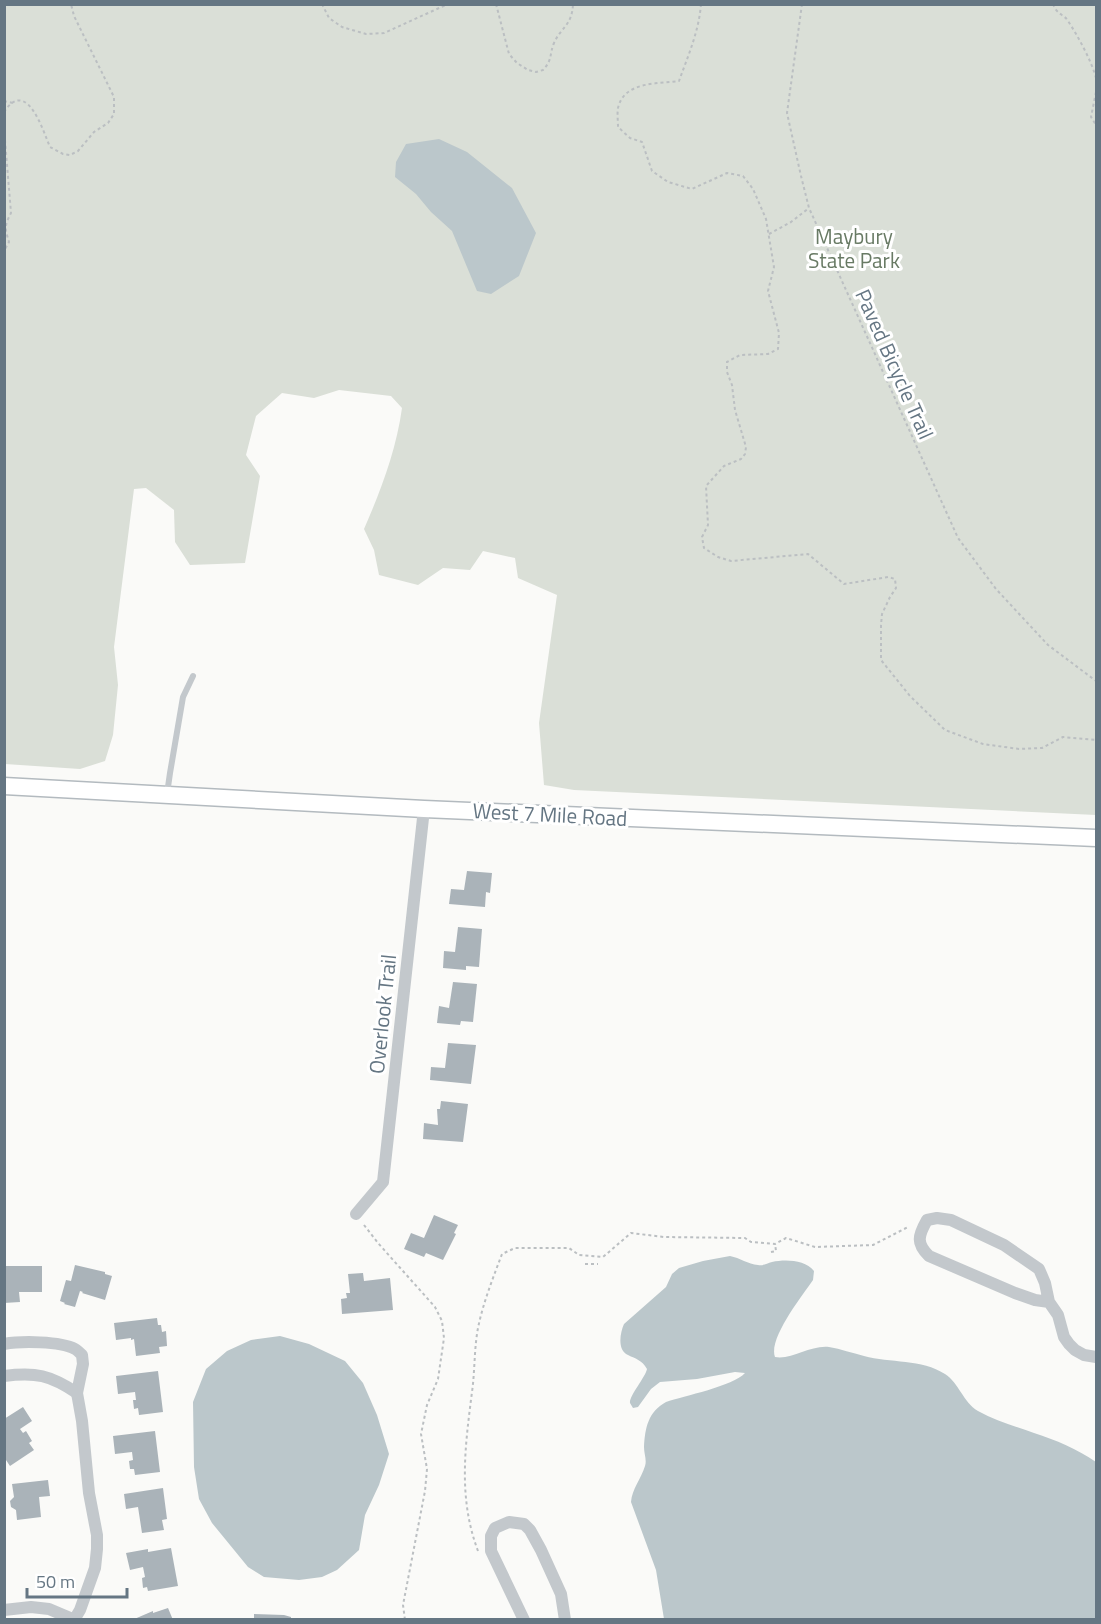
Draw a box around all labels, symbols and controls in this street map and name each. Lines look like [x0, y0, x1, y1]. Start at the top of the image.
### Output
park label: Maybury State Park [808, 220, 900, 276]
street label: Paved Bicycle Trail [848, 284, 942, 444]
street label: West 7 Mile Road [472, 794, 628, 834]
street label: Overlook Trail [360, 953, 404, 1075]
scale bar [27, 1561, 128, 1599]
text: 50 m [36, 1568, 75, 1595]

